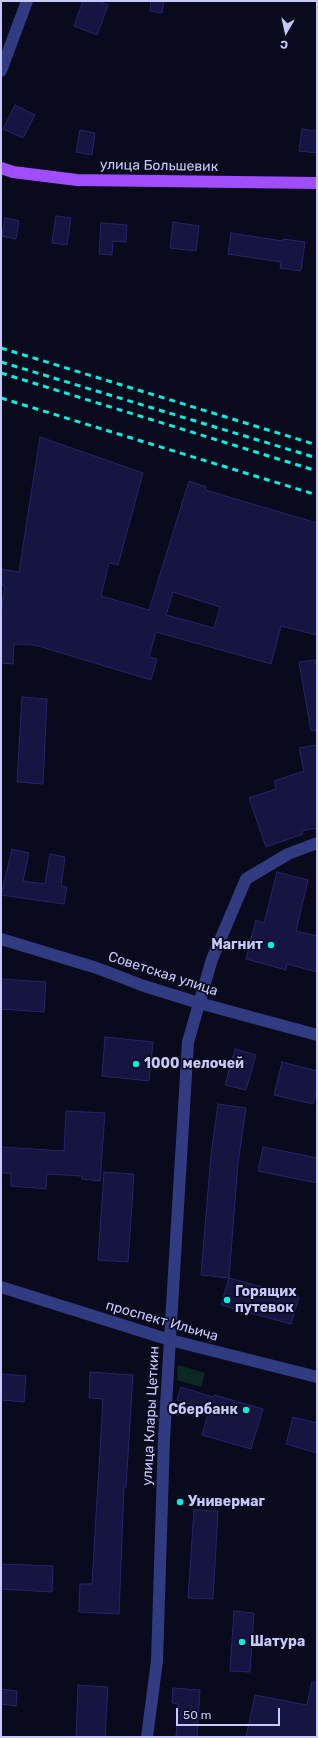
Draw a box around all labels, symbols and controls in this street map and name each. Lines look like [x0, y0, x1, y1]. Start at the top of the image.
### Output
north arrow [266, 12, 306, 52]
text: С [279, 37, 289, 51]
street label: улица Большевик [100, 157, 218, 175]
place label: Магнит [211, 937, 263, 953]
marker: Магнит [266, 940, 276, 950]
street label: Советская улица [106, 948, 220, 1000]
place label: 1000 мелочей [144, 1056, 244, 1072]
marker: 1000 мелочей [131, 1059, 141, 1069]
place label: Горящих путевок [235, 1284, 296, 1316]
marker: Горящих путевок [222, 1295, 232, 1305]
street label: проспект Ильича [104, 1297, 220, 1345]
street label: улица Клары Цеткин [139, 1346, 163, 1486]
place label: Сбербанк [168, 1402, 238, 1418]
marker: Сбербанк [241, 1405, 251, 1415]
place label: Универмаг [188, 1494, 265, 1510]
marker: Универмаг [175, 1497, 185, 1507]
place label: Шатура [250, 1634, 305, 1650]
marker: Шатура [237, 1637, 247, 1647]
scale bar [178, 1700, 282, 1726]
text: 50 m [183, 1708, 211, 1722]

